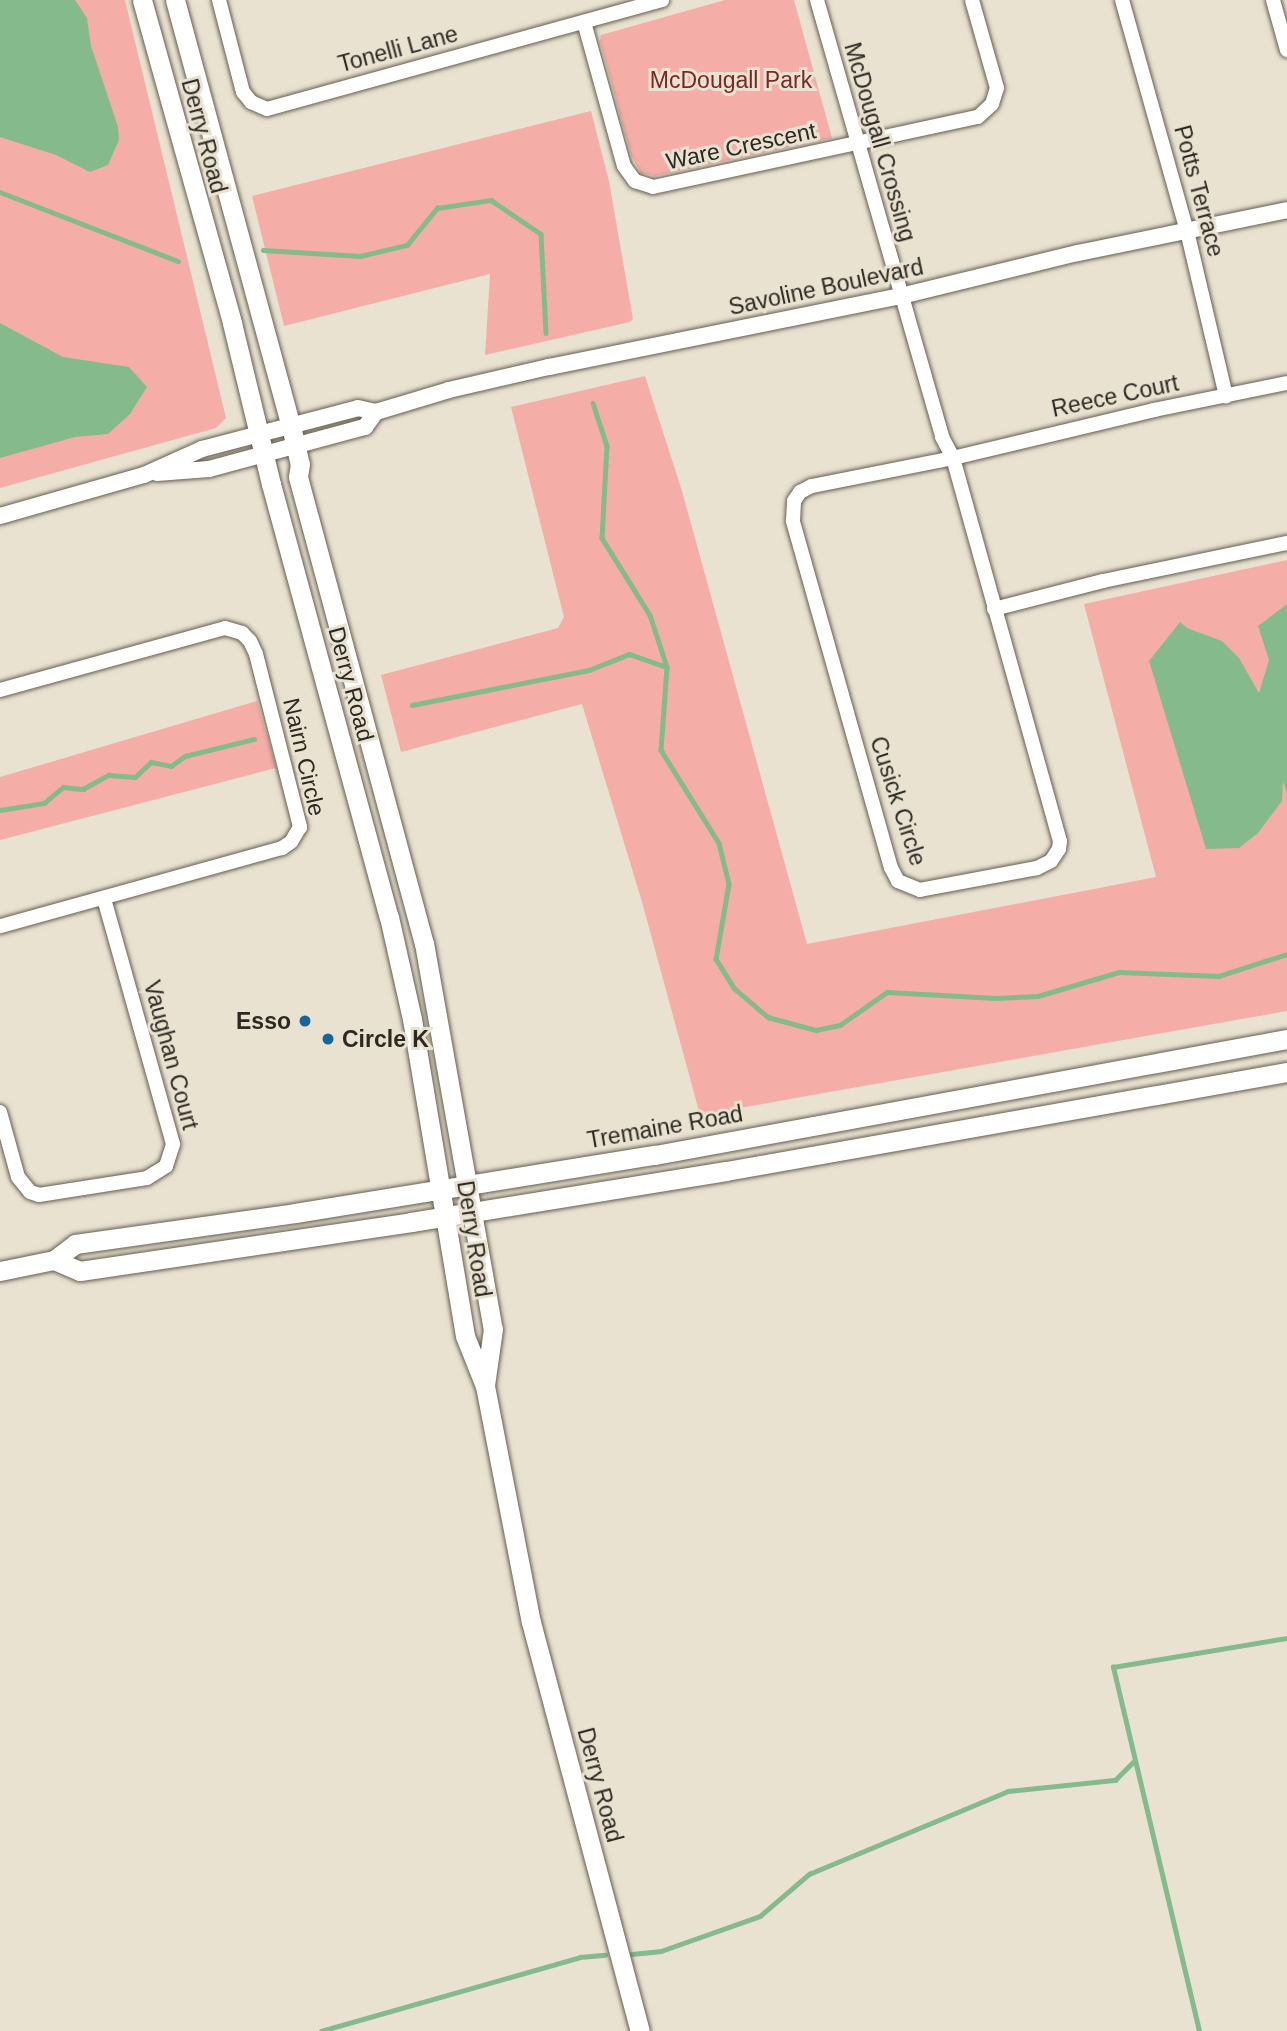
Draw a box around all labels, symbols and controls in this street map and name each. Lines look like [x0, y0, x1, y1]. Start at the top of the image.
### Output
street label: Tonelli Lane [335, 20, 461, 78]
street label: McDougall Crossing [838, 39, 922, 245]
park label: McDougall Park [650, 66, 812, 94]
street label: Derry Road [175, 76, 233, 196]
street label: Ware Crescent [664, 117, 818, 175]
street label: Potts Terrace [1168, 122, 1230, 260]
street label: Savoline Boulevard [726, 253, 926, 321]
street label: Reece Court [1049, 369, 1181, 423]
street label: Derry Road [322, 624, 380, 744]
street label: Nairn Circle [277, 695, 331, 819]
street label: Cusick Circle [864, 733, 932, 869]
street label: Vaughan Court [138, 978, 204, 1132]
place label: Esso [236, 1007, 291, 1035]
marker: Esso [297, 1013, 313, 1029]
place label: Circle K [342, 1025, 429, 1053]
marker: Circle K [320, 1031, 336, 1047]
street label: Tremaine Road [585, 1100, 745, 1154]
street label: Derry Road [451, 1179, 497, 1299]
street label: Derry Road [571, 1725, 629, 1845]

